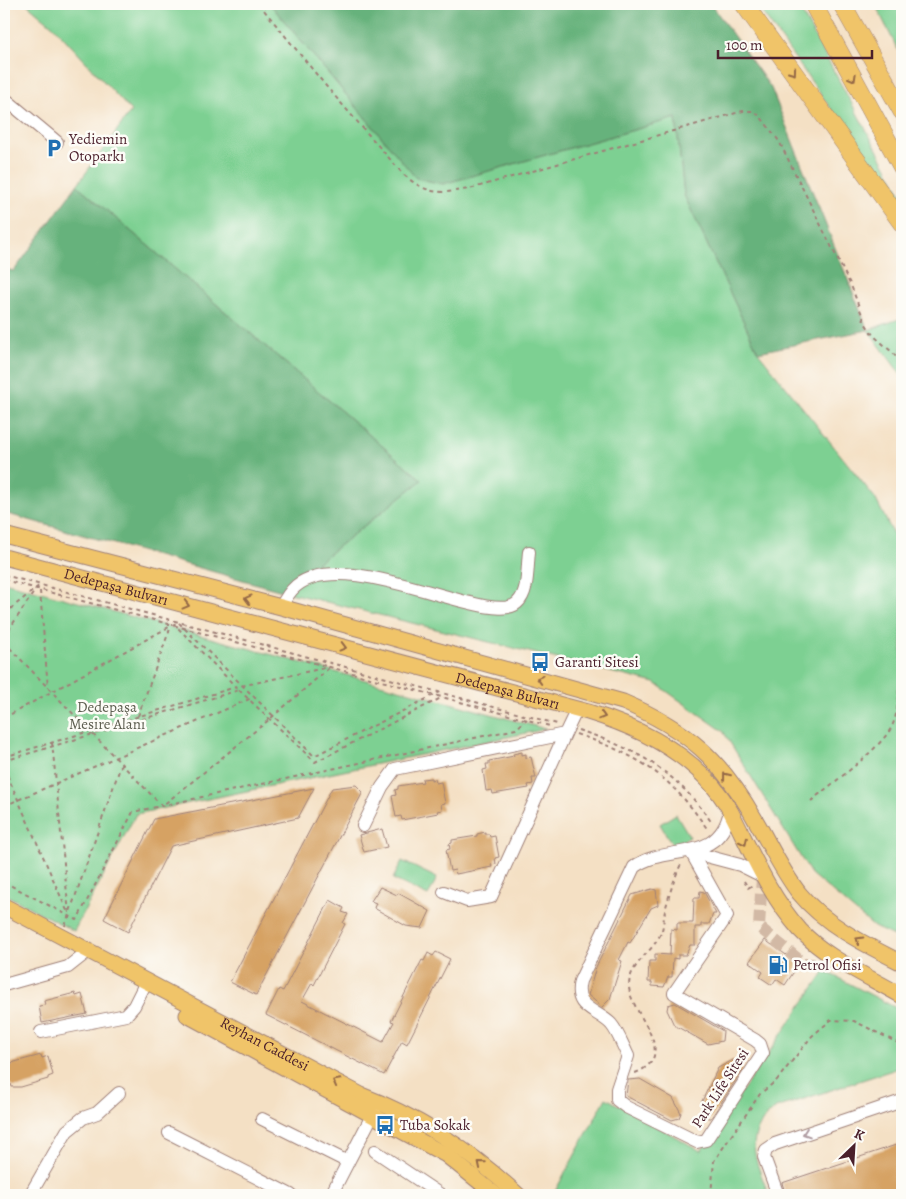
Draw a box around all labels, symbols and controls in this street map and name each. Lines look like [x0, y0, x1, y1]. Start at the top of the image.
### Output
scale bar [718, 28, 872, 60]
text: 100 m [726, 35, 763, 55]
one-way arrow [787, 66, 796, 76]
one-way arrow [847, 72, 857, 81]
place label: Yediemin Otoparkı [68, 129, 127, 166]
parking icon: Yediemin Otoparkı [43, 137, 65, 159]
street label: Dedepaşa Bulvarı [62, 563, 170, 610]
one-way arrow [244, 594, 253, 605]
one-way arrow [182, 599, 191, 610]
one-way arrow [339, 641, 347, 651]
bus stop icon: Garanti Sitesi [529, 651, 551, 673]
place label: Garanti Sitesi [555, 652, 639, 672]
street label: Dedepaşa Bulvarı [453, 667, 562, 714]
one-way arrow [535, 674, 544, 685]
park label: Dedepaşa Mesire Alanı [69, 697, 145, 734]
one-way arrow [597, 711, 605, 721]
one-way arrow [724, 773, 732, 782]
one-way arrow [738, 837, 749, 846]
one-way arrow [855, 937, 864, 947]
fuel station icon: Petrol Ofisi [767, 954, 789, 976]
place label: Petrol Ofisi [793, 955, 861, 975]
street label: Reyhan Caddesi [217, 1012, 313, 1076]
street label: Park Life Sitesi [687, 1044, 753, 1132]
one-way arrow [332, 1078, 341, 1088]
bus stop icon: Tuba Sokak [374, 1114, 396, 1136]
place label: Tuba Sokak [400, 1115, 471, 1135]
north arrow [828, 1122, 878, 1172]
text: K [851, 1124, 868, 1146]
one-way arrow [803, 1127, 811, 1137]
one-way arrow [477, 1160, 486, 1169]

